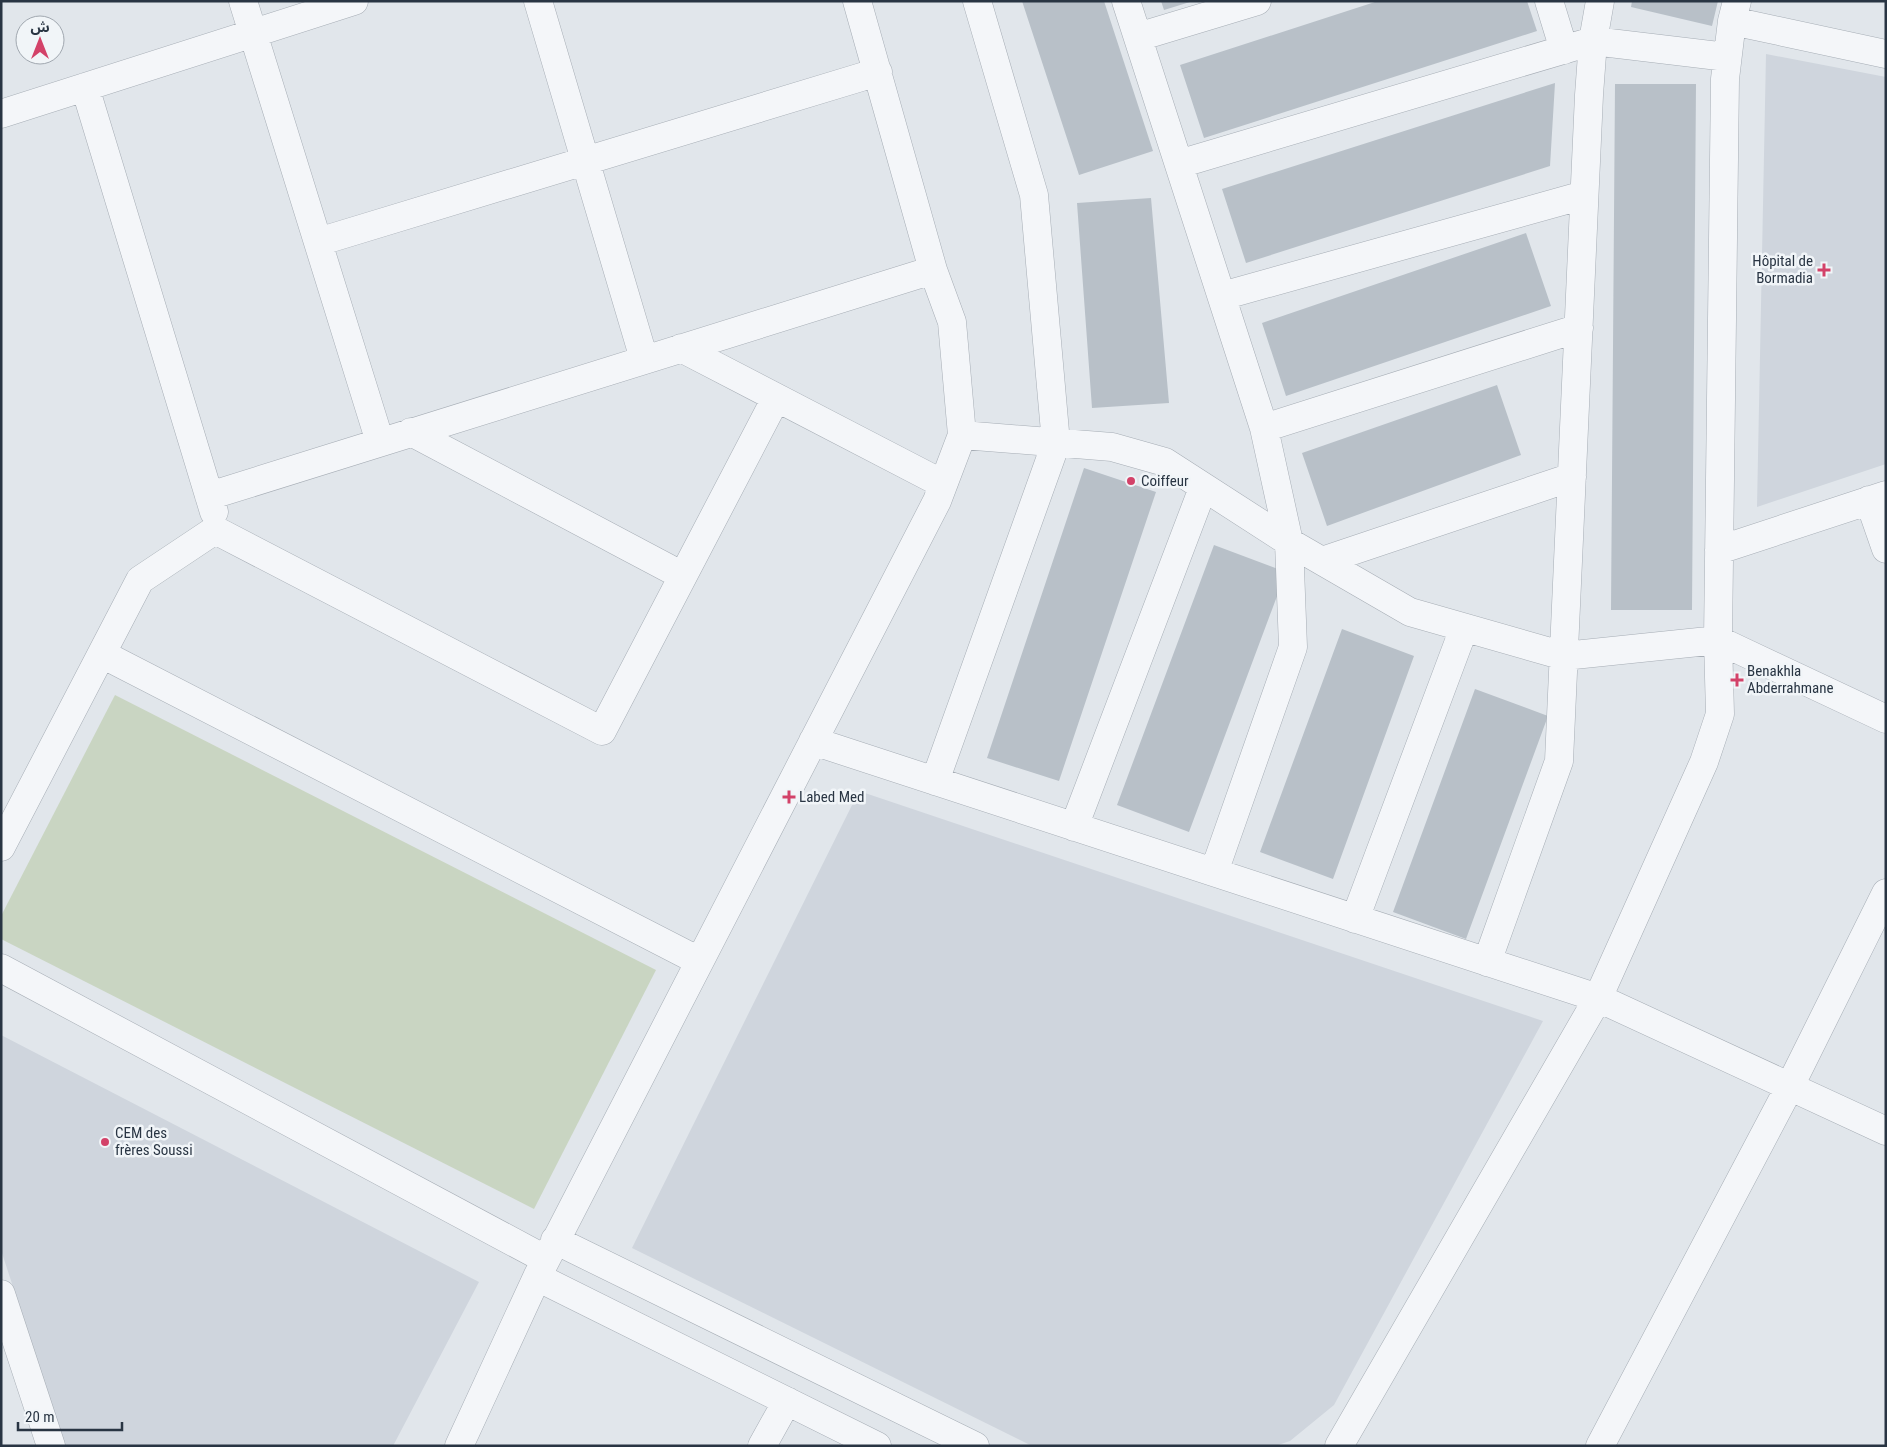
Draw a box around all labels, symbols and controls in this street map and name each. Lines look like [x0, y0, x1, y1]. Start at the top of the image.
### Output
north arrow [15, 15, 65, 65]
text: ش [30, 19, 50, 35]
place label: Hôpital de Bormadia [1752, 252, 1813, 287]
marker: Hôpital de Bormadia [1817, 263, 1831, 277]
place label: Coiffeur [1141, 472, 1189, 490]
marker: Coiffeur [1125, 475, 1137, 487]
place label: Benakhla Abderrahmane [1747, 662, 1834, 697]
marker: Benakhla Abderrahmane [1731, 674, 1743, 686]
place label: Labed Med [799, 788, 864, 806]
marker: Labed Med [783, 791, 795, 803]
place label: CEM des frères Soussi [115, 1124, 193, 1159]
marker: CEM des frères Soussi [99, 1136, 111, 1148]
scale bar [18, 1400, 121, 1432]
text: 20 m [25, 1408, 55, 1426]

